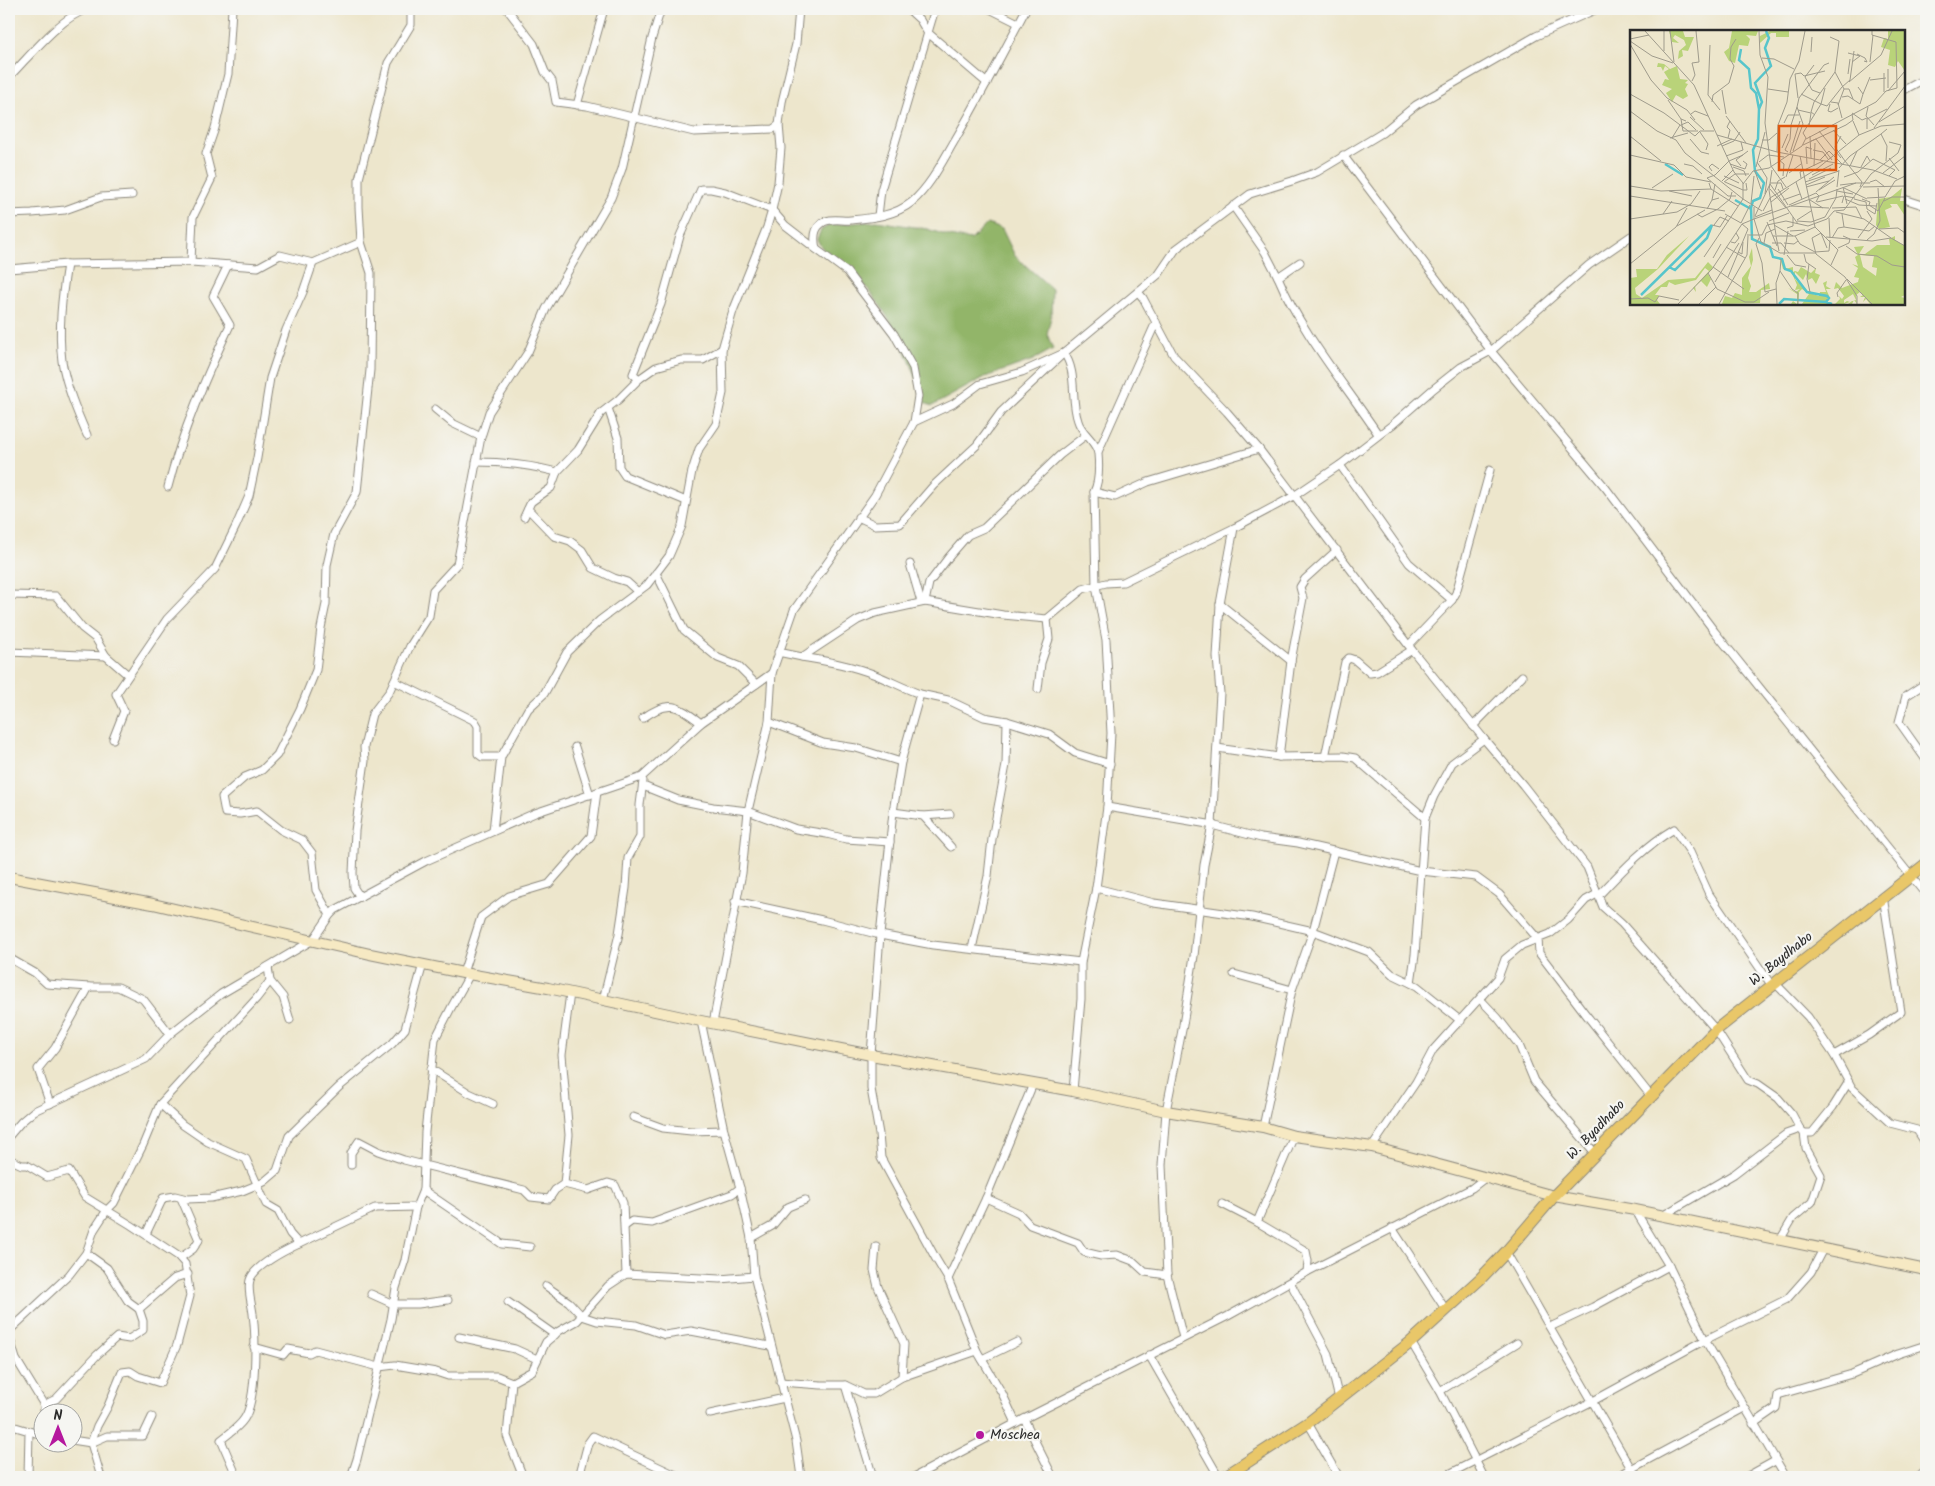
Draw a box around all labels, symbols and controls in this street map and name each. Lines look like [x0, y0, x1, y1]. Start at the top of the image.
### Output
inset map [1630, 30, 1905, 305]
street label: W. Baydhabo [1744, 926, 1818, 992]
street label: W. Byadhabo [1561, 1095, 1631, 1165]
north arrow [32, 1404, 82, 1454]
text: N [54, 1405, 63, 1427]
place label: Moschea [990, 1424, 1040, 1446]
marker: Moschea [974, 1429, 986, 1441]

